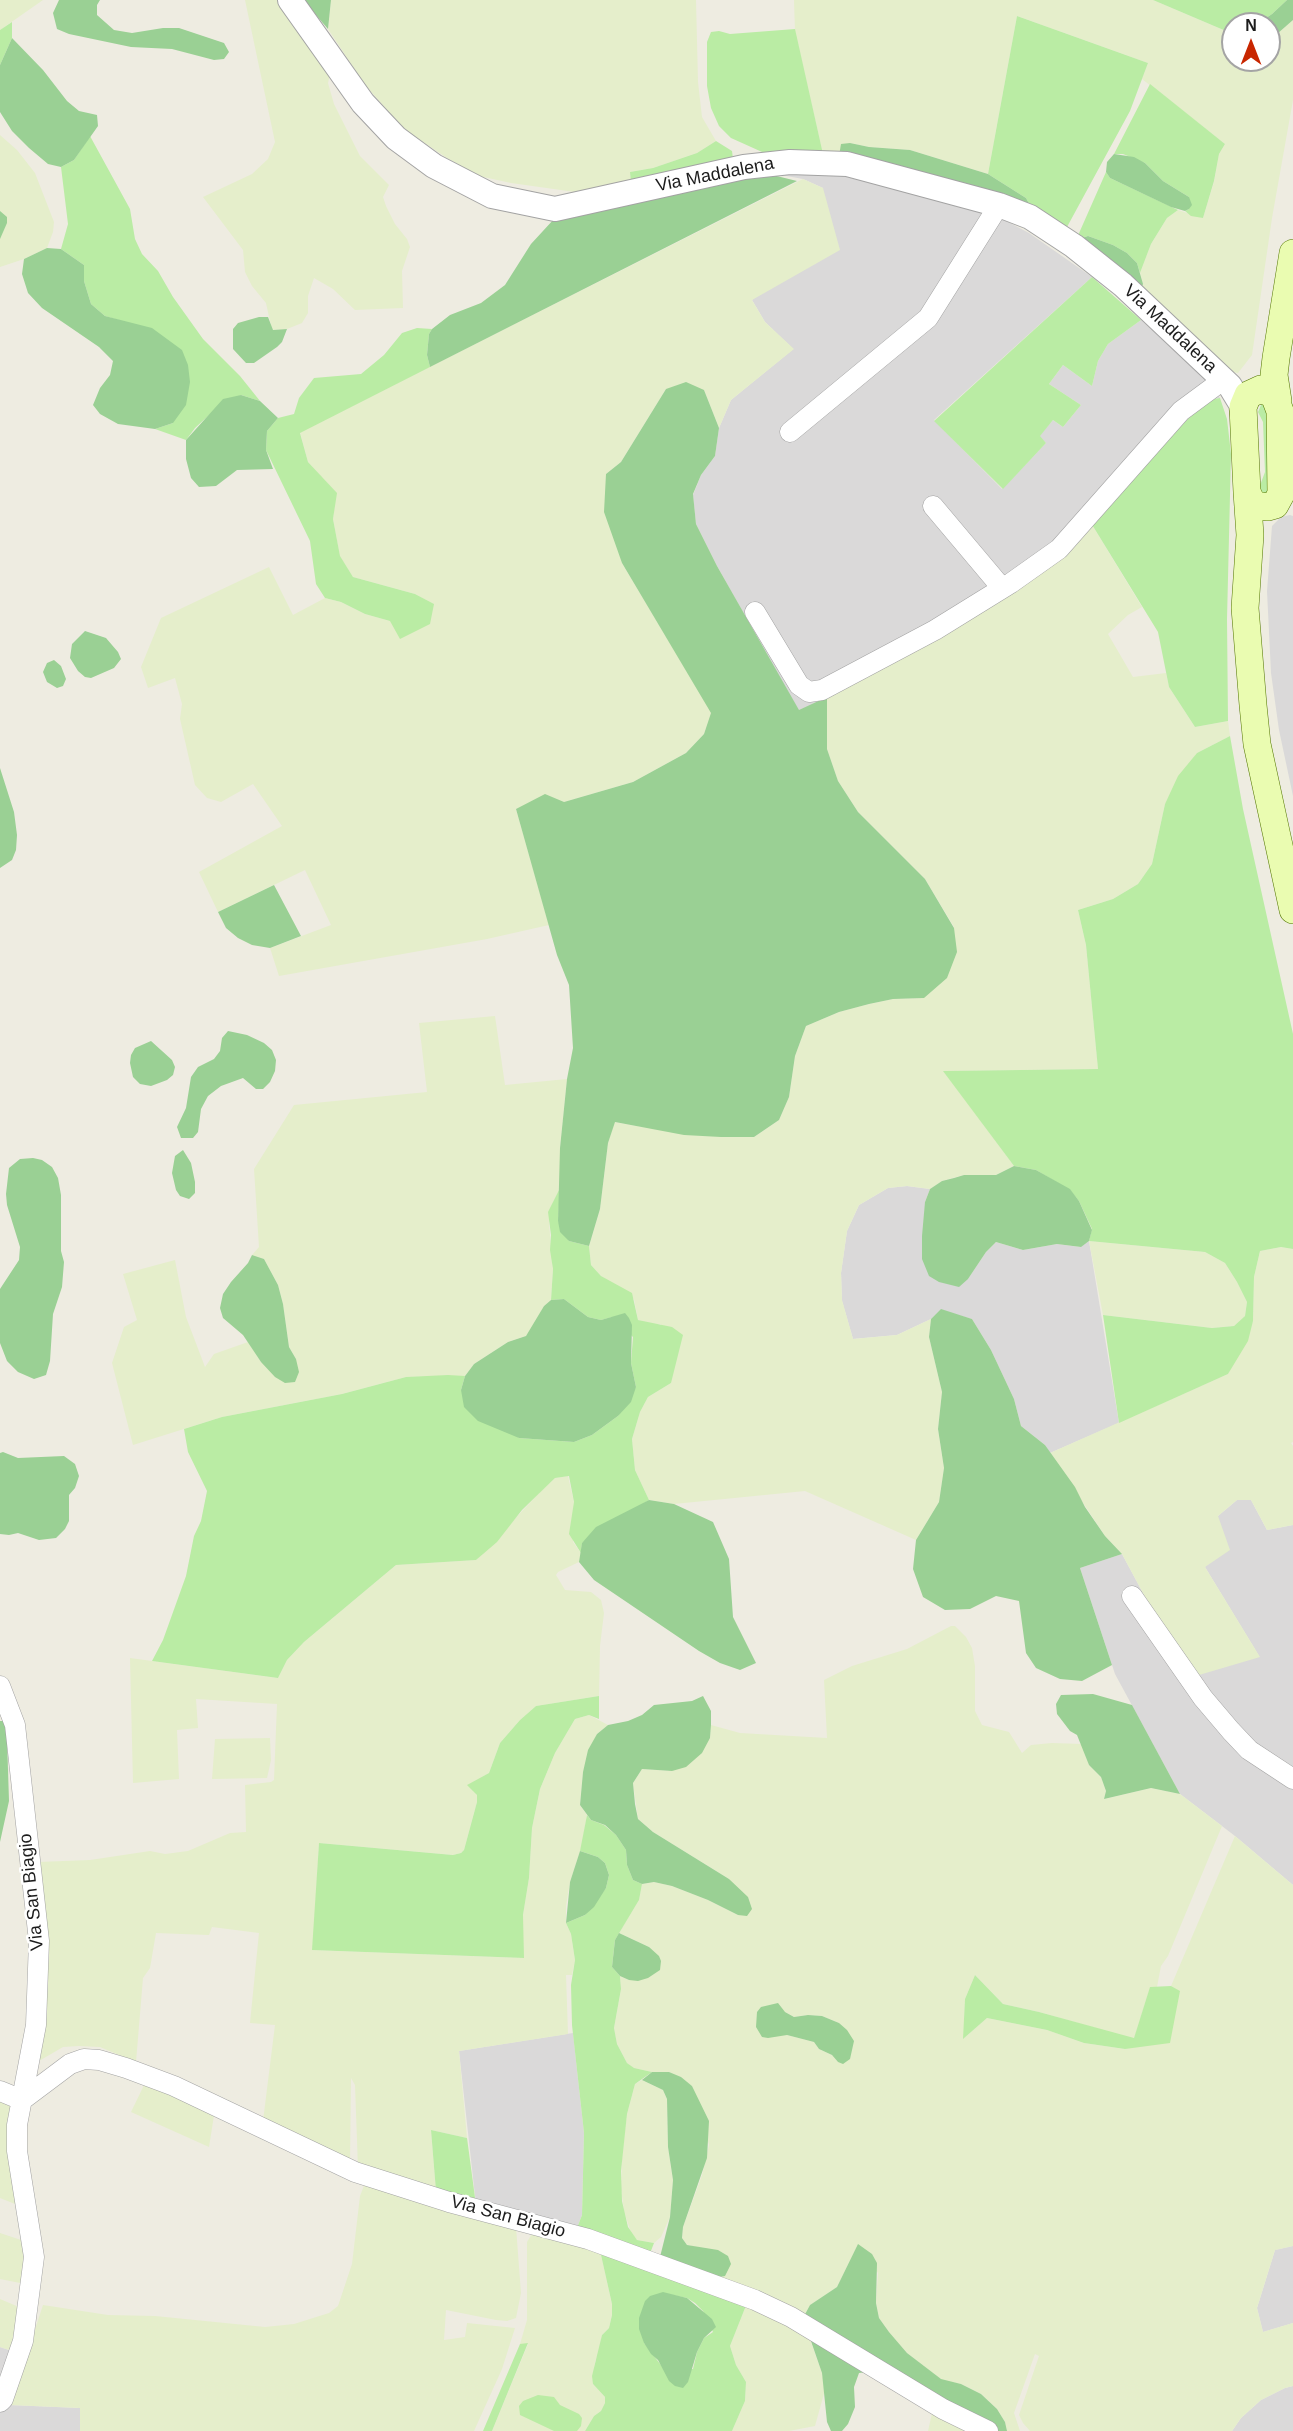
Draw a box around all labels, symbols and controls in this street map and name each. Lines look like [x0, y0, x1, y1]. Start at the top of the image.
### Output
north arrow [1221, 12, 1281, 72]
text: N [1245, 17, 1257, 34]
street label: Via Maddalena [654, 153, 776, 197]
street label: Via Maddalena [1119, 280, 1221, 378]
street label: Via San Biagio [15, 1832, 49, 1952]
street label: Via San Biagio [448, 2191, 568, 2243]

